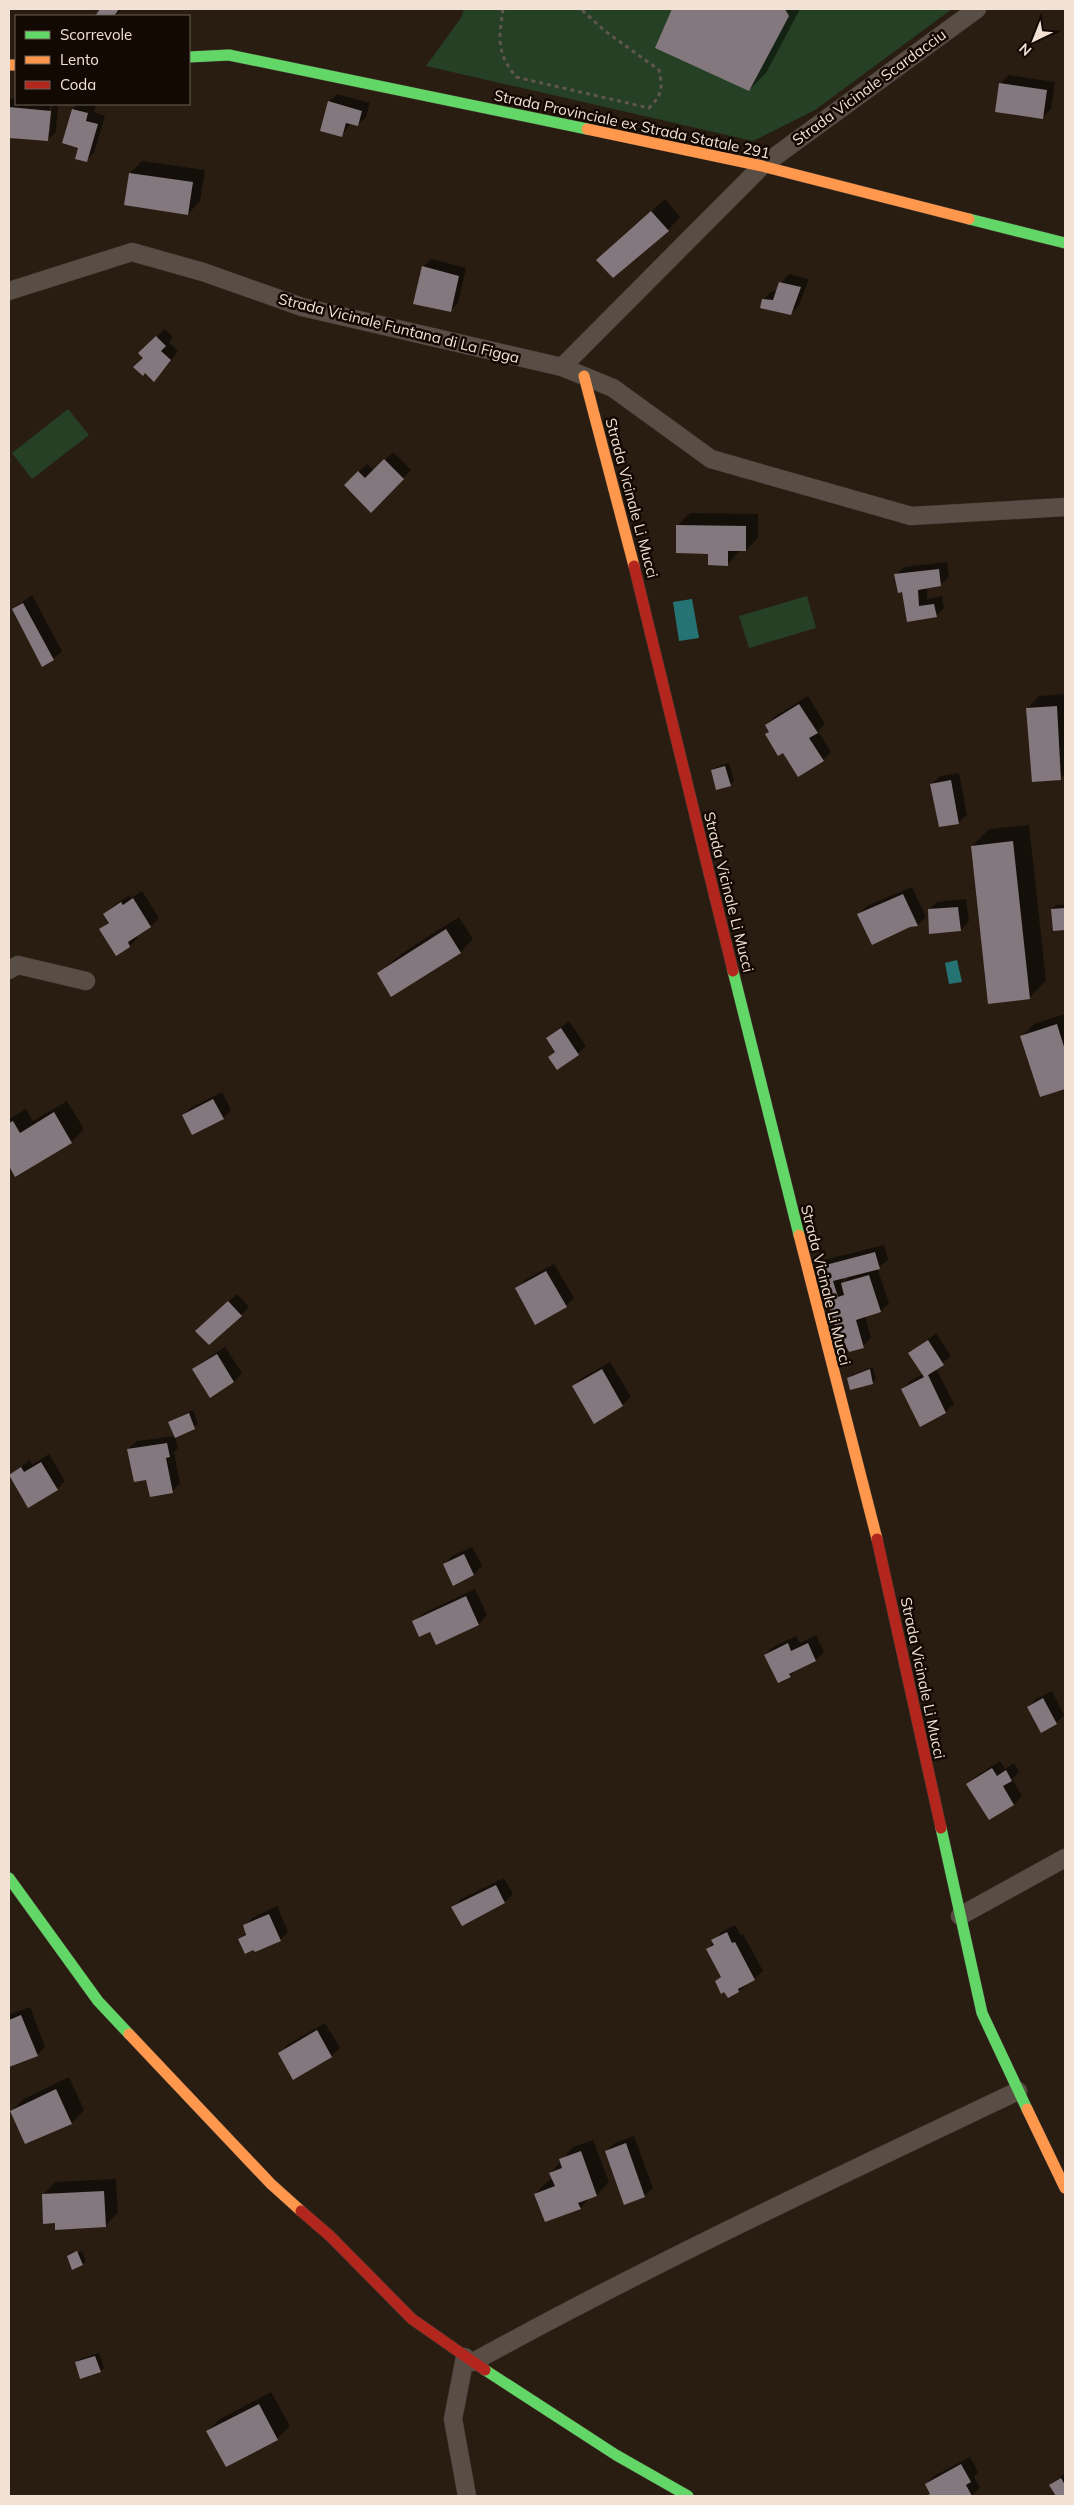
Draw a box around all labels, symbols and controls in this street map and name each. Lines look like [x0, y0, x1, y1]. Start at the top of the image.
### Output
legend [15, 15, 190, 105]
north arrow [1009, 15, 1059, 65]
text: Scorrevole [60, 25, 132, 44]
street label: Strada Vicinale Scardacciu [788, 25, 950, 149]
text: N [1015, 39, 1035, 60]
text: Lento [60, 50, 99, 69]
text: Coda [60, 75, 96, 94]
street label: Strada Provinciale ex Strada Statale 291 [492, 85, 772, 163]
street label: Strada Vicinale Funtana di La Figga [277, 289, 521, 367]
street label: Strada Vicinale Li Mucci [601, 416, 663, 580]
street label: Strada Vicinale Li Mucci [700, 810, 758, 974]
street label: Strada Vicinale Li Mucci [797, 1203, 855, 1367]
street label: Strada Vicinale Li Mucci [897, 1595, 949, 1761]

